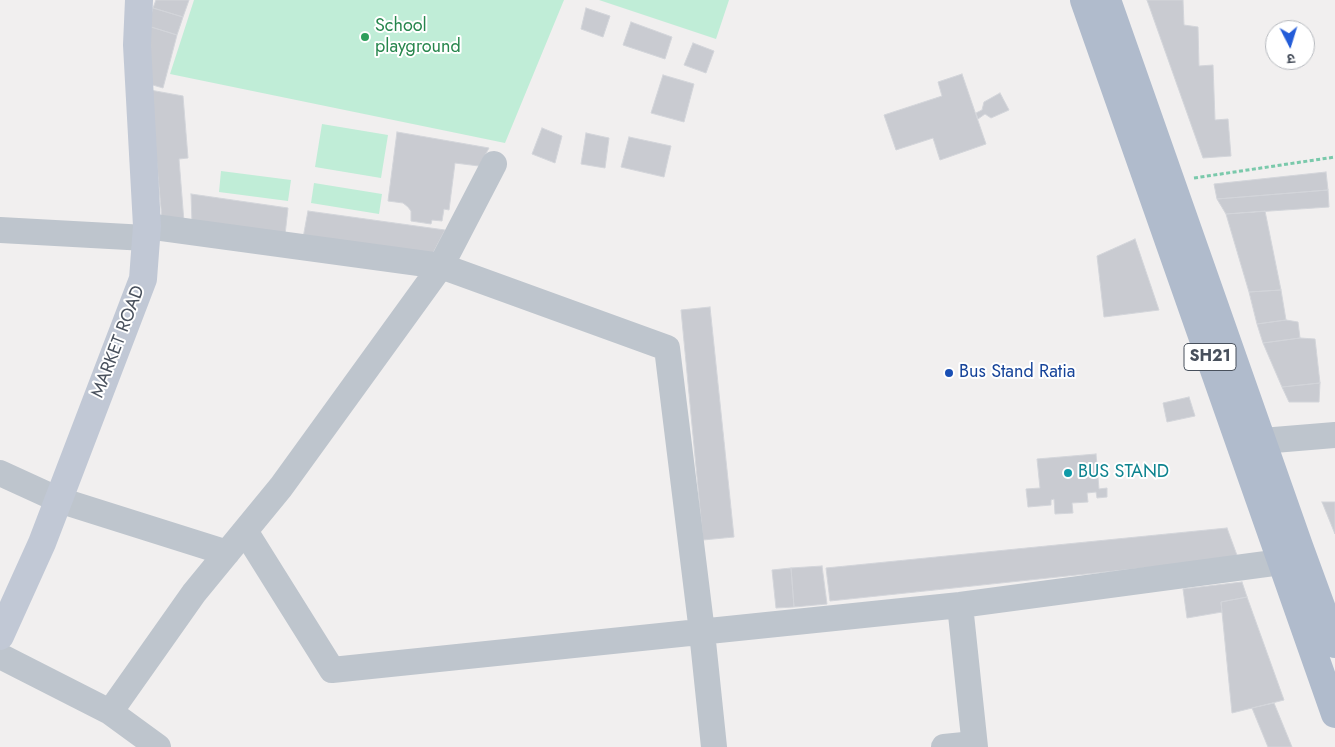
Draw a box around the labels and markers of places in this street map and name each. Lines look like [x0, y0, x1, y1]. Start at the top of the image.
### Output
place label: School playground [375, 16, 461, 58]
marker: School playground [359, 31, 371, 43]
place label: Bus Stand Ratia [959, 362, 1075, 384]
marker: Bus Stand Ratia [943, 367, 955, 379]
place label: BUS STAND [1078, 462, 1169, 484]
marker: BUS STAND [1062, 467, 1074, 479]

